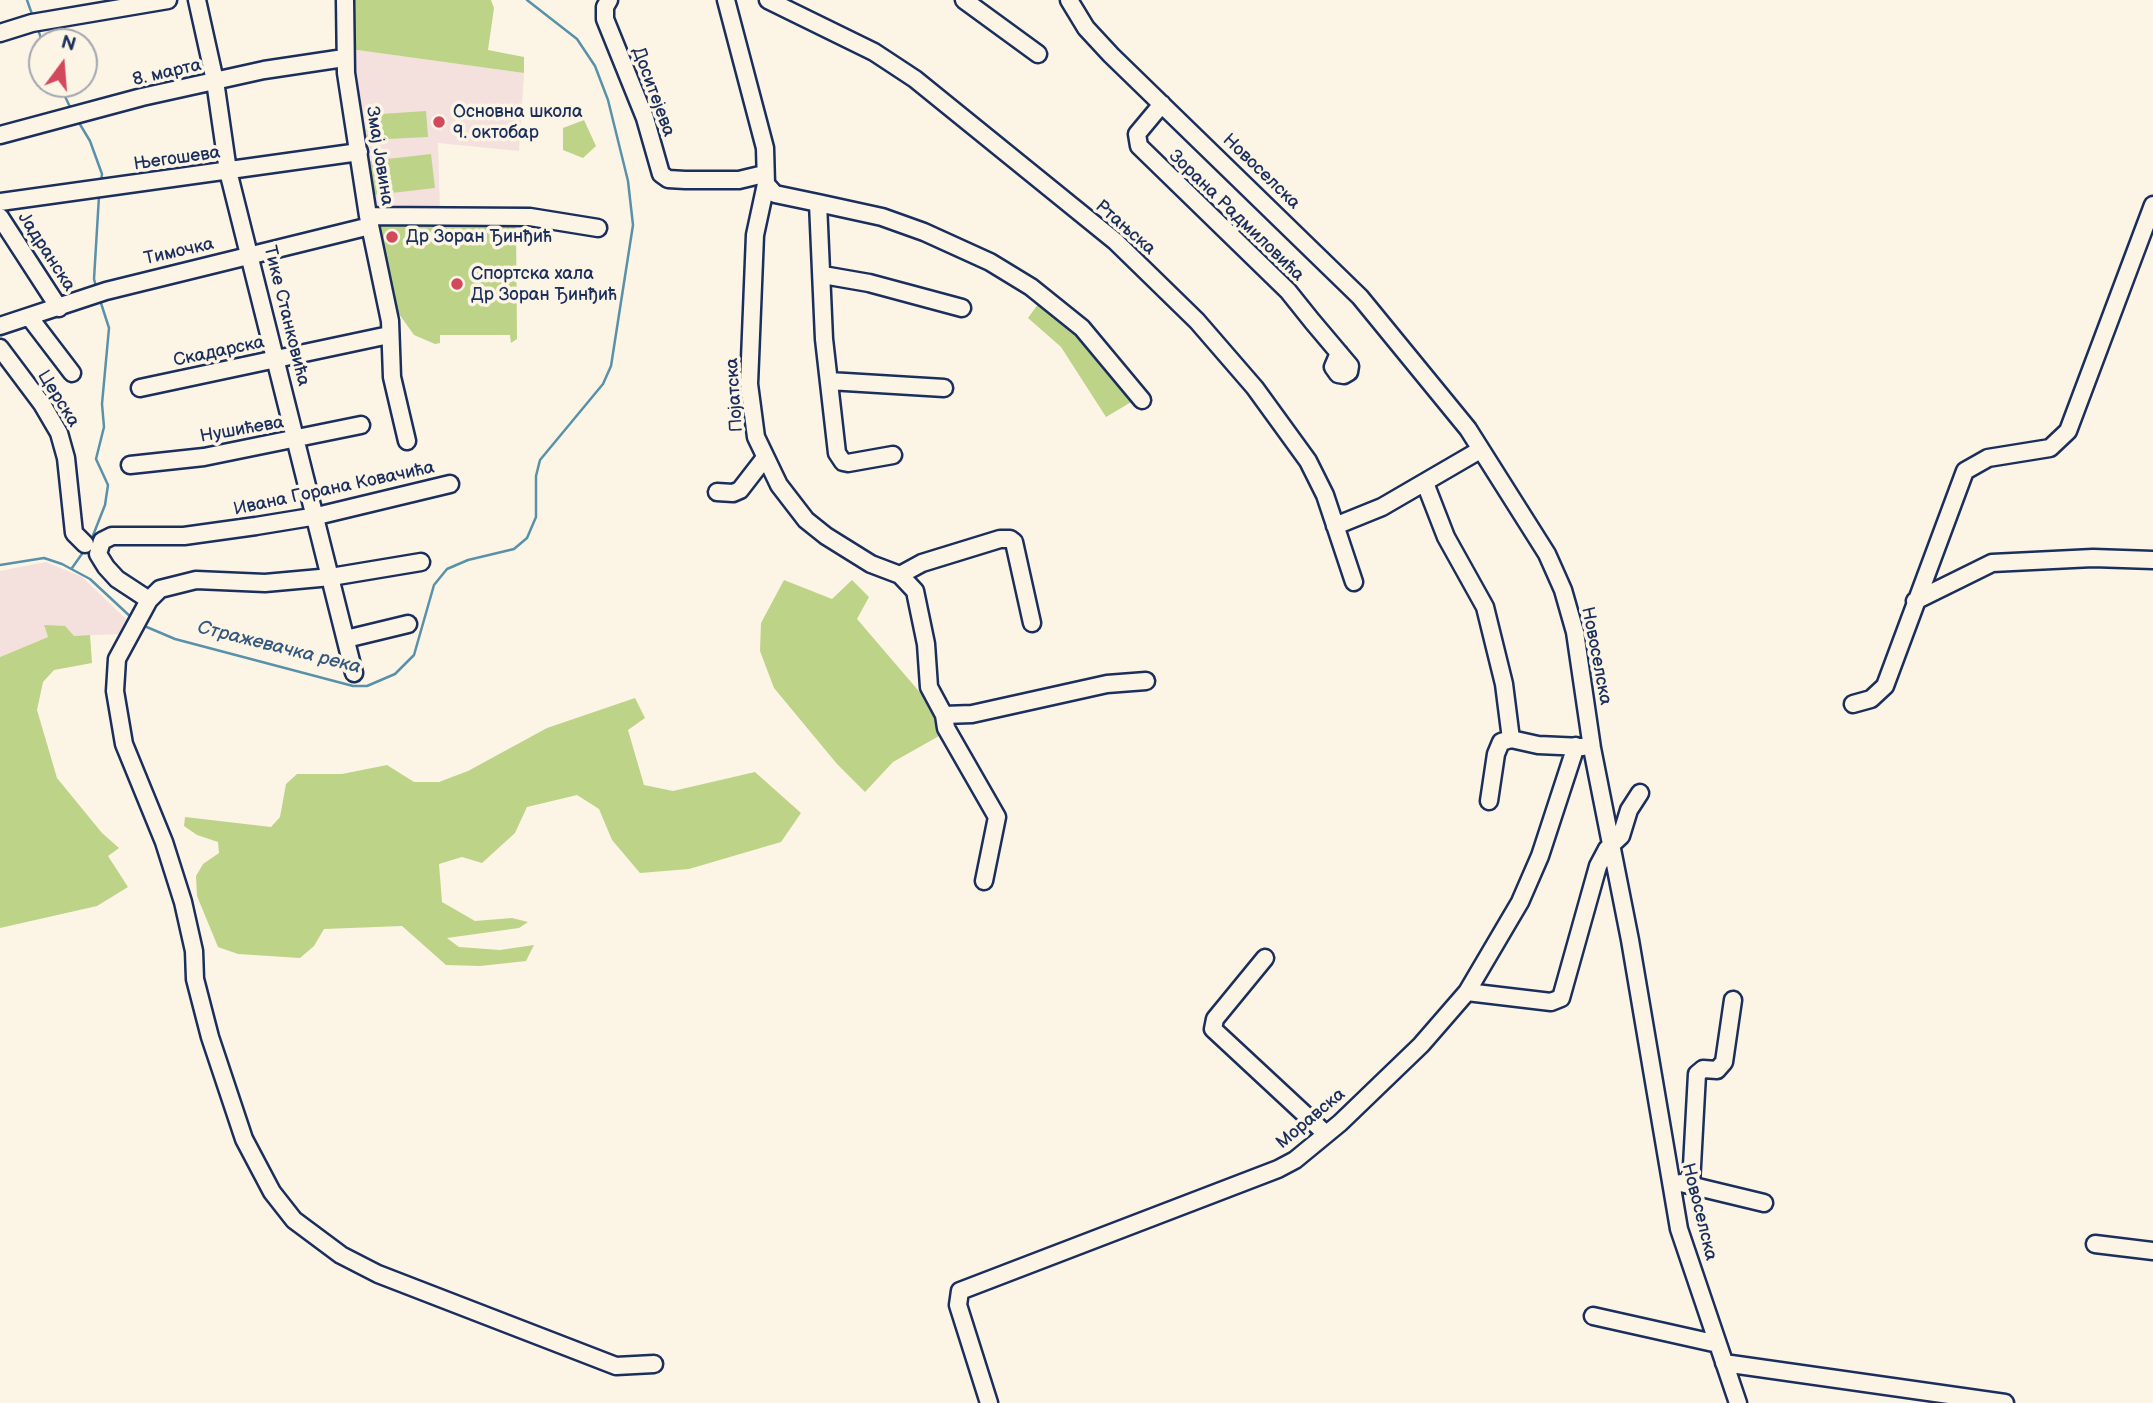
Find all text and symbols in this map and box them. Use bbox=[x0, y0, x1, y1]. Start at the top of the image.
north arrow bbox=[28, 28, 98, 98]
text: N bbox=[58, 31, 78, 57]
street label: Доситејева bbox=[627, 44, 679, 140]
street label: 8. марта bbox=[131, 55, 203, 91]
place label: Основна школа 9. октобар bbox=[453, 101, 583, 144]
street label: Змај Јовина bbox=[360, 105, 398, 207]
marker: Основна школа 9. октобар bbox=[431, 114, 447, 130]
street label: Новоселска bbox=[1218, 130, 1304, 214]
street label: Његошева bbox=[132, 142, 222, 176]
street label: Зорана Радмиловића bbox=[1164, 146, 1308, 286]
street label: Ртањска bbox=[1090, 196, 1160, 260]
street label: Јадранска bbox=[12, 208, 80, 296]
place label: Др Зоран Ђинђић bbox=[406, 226, 552, 248]
marker: Др Зоран Ђинђић bbox=[384, 229, 400, 245]
street label: Тимочка bbox=[142, 233, 216, 271]
street label: Тике Станковића bbox=[258, 244, 314, 388]
place label: Спортска хала Др Зоран Ђинђић bbox=[471, 263, 617, 306]
marker: Спортска хала Др Зоран Ђинђић bbox=[449, 276, 465, 292]
street label: Скадарска bbox=[171, 332, 267, 372]
street label: Појатска bbox=[722, 357, 748, 433]
street label: Церска bbox=[32, 367, 84, 431]
street label: Нушићева bbox=[198, 412, 286, 448]
street label: Ивана Горана Ковачића bbox=[232, 457, 436, 521]
street label: Новоселска bbox=[1576, 605, 1616, 707]
water label: Стражевачка река bbox=[195, 617, 363, 679]
street label: Моравска bbox=[1272, 1084, 1350, 1154]
street label: Новоселска bbox=[1676, 1161, 1722, 1263]

